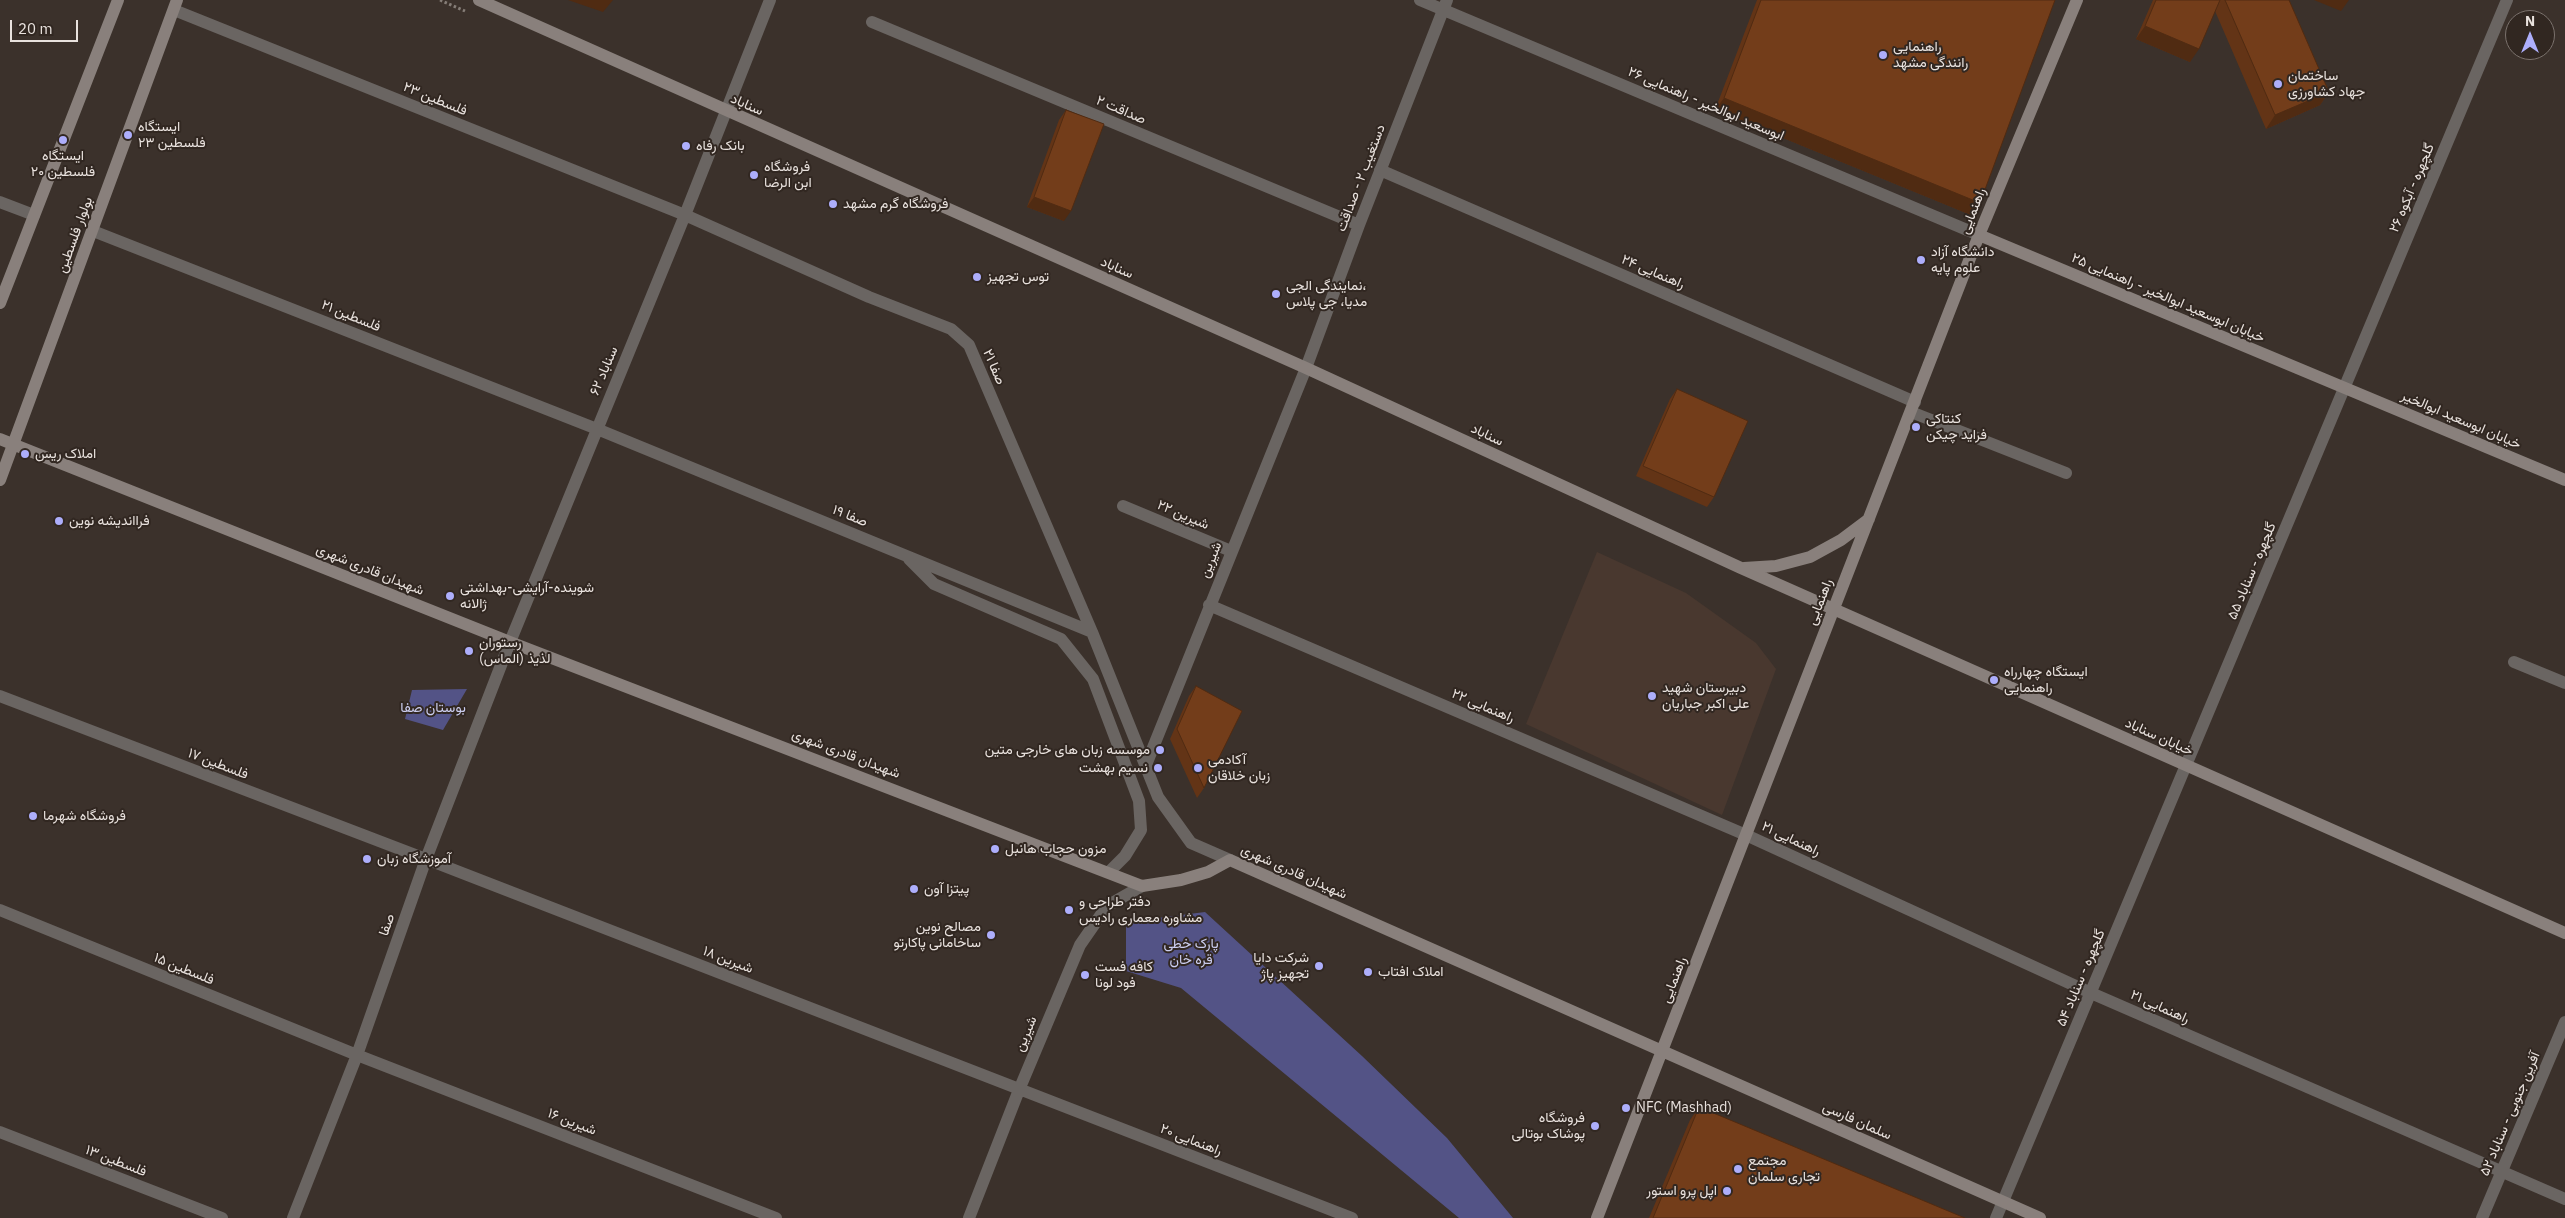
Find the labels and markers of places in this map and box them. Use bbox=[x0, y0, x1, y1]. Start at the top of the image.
place label: راهنمایی رانندگی مشهد bbox=[1893, 39, 1968, 72]
marker: راهنمایی رانندگی مشهد bbox=[1877, 49, 1889, 61]
place label: ساختمان جهاد کشاورزی bbox=[2288, 68, 2365, 100]
marker: ساختمان جهاد کشاورزی bbox=[2272, 78, 2284, 90]
place label: ایستگاه فلسطین ۲۳ bbox=[138, 119, 206, 152]
marker: ایستگاه فلسطین ۲۳ bbox=[122, 129, 134, 141]
marker: ایستگاه فلسطین ٢۰ bbox=[57, 134, 69, 146]
place label: بانک رفاه bbox=[696, 138, 745, 154]
marker: بانک رفاه bbox=[680, 140, 692, 152]
place label: ایستگاه فلسطین ٢۰ bbox=[31, 148, 95, 180]
place label: فروشگاه ابن الرضا bbox=[764, 159, 812, 192]
marker: فروشگاه ابن الرضا bbox=[748, 169, 760, 181]
place label: فروشگاه گرم مشهد bbox=[843, 196, 948, 212]
marker: فروشگاه گرم مشهد bbox=[827, 198, 839, 210]
place label: دانشگاه آزاد علوم پایه bbox=[1931, 244, 1994, 276]
marker: دانشگاه آزاد علوم پایه bbox=[1915, 254, 1927, 266]
place label: توس تجهیز bbox=[987, 269, 1049, 285]
marker: توس تجهیز bbox=[971, 271, 983, 283]
place label: نمایندگی الجی، مدیا، جی پلاس bbox=[1286, 278, 1367, 310]
marker: نمایندگی الجی، مدیا، جی پلاس bbox=[1270, 288, 1282, 300]
place label: کنتاکی فراید چیکن bbox=[1926, 411, 1987, 444]
marker: کنتاکی فراید چیکن bbox=[1910, 421, 1922, 433]
place label: املاک ریس bbox=[35, 446, 96, 462]
marker: املاک ریس bbox=[19, 448, 31, 460]
place label: فرااندیشه نوین bbox=[69, 513, 150, 529]
marker: فرااندیشه نوین bbox=[53, 515, 65, 527]
place label: شوینده-آرایشی-بهداشتی ژالانه bbox=[460, 580, 594, 612]
marker: شوینده-آرایشی-بهداشتی ژالانه bbox=[444, 590, 456, 602]
place label: رستوران لذیذ (الماس) bbox=[479, 635, 550, 668]
marker: رستوران لذیذ (الماس) bbox=[463, 645, 475, 657]
place label: ایستگاه چهارراه راهنمایی bbox=[2004, 664, 2088, 696]
marker: ایستگاه چهارراه راهنمایی bbox=[1988, 674, 2000, 686]
place label: دبیرستان شهید علی اکبر جباریان bbox=[1662, 680, 1749, 712]
marker: دبیرستان شهید علی اکبر جباریان bbox=[1646, 690, 1658, 702]
place label: موسسه زبان های خارجی متین bbox=[985, 742, 1150, 758]
marker: موسسه زبان های خارجی متین bbox=[1154, 744, 1166, 756]
place label: آکادمی زبان خلاقان bbox=[1208, 752, 1270, 784]
place label: نسیم بهشت bbox=[1079, 760, 1148, 776]
marker: نسیم بهشت bbox=[1152, 762, 1164, 774]
marker: آکادمی زبان خلاقان bbox=[1192, 762, 1204, 774]
place label: فروشگاه شهرما bbox=[43, 808, 126, 824]
marker: فروشگاه شهرما bbox=[27, 810, 39, 822]
place label: مزون حجاب هانبل bbox=[1005, 841, 1106, 857]
marker: مزون حجاب هانبل bbox=[989, 843, 1001, 855]
place label: آموزشگاه زبان bbox=[377, 851, 451, 867]
marker: آموزشگاه زبان bbox=[361, 853, 373, 865]
place label: پیتزا آون bbox=[924, 881, 969, 897]
marker: پیتزا آون bbox=[908, 883, 920, 895]
place label: دفتر طراحی و مشاوره معماری رادیس bbox=[1079, 894, 1202, 926]
marker: دفتر طراحی و مشاوره معماری رادیس bbox=[1063, 904, 1075, 916]
place label: مصالح نوین ساخامانی پاکارتو bbox=[893, 919, 981, 952]
marker: مصالح نوین ساخامانی پاکارتو bbox=[985, 929, 997, 941]
place label: شرکت دایا تجهیز پاژ bbox=[1253, 950, 1309, 982]
place label: کافه فست فود لونا bbox=[1095, 959, 1153, 992]
marker: شرکت دایا تجهیز پاژ bbox=[1313, 960, 1325, 972]
place label: املاک افتاب bbox=[1378, 964, 1444, 980]
marker: املاک افتاب bbox=[1362, 966, 1374, 978]
marker: کافه فست فود لونا bbox=[1079, 969, 1091, 981]
place label: NFC (Mashhad) bbox=[1636, 1100, 1732, 1116]
marker: NFC (Mashhad) bbox=[1620, 1102, 1632, 1114]
place label: فروشگاه پوشاک بوتالی bbox=[1512, 1110, 1585, 1142]
marker: فروشگاه پوشاک بوتالی bbox=[1589, 1120, 1601, 1132]
place label: مجتمع تجاری سلمان bbox=[1748, 1153, 1820, 1186]
marker: مجتمع تجاری سلمان bbox=[1732, 1163, 1744, 1175]
place label: اپل پرو استور bbox=[1646, 1183, 1717, 1199]
marker: اپل پرو استور bbox=[1721, 1185, 1733, 1197]

